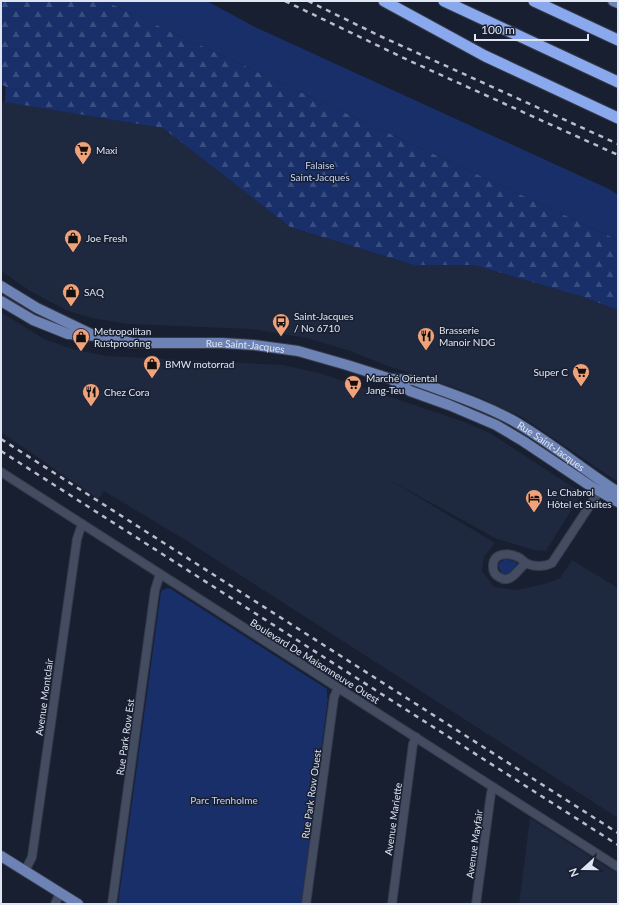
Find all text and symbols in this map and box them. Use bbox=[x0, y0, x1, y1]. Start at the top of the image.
scale bar bbox=[475, 16, 588, 42]
text: 100 m bbox=[481, 22, 515, 37]
supermarket icon: Maxi bbox=[73, 140, 93, 165]
place label: Maxi bbox=[96, 144, 118, 156]
park label: Falaise Saint-Jacques bbox=[290, 159, 350, 183]
shop icon: Joe Fresh bbox=[63, 228, 83, 253]
place label: Joe Fresh bbox=[86, 232, 127, 244]
shop icon: SAQ bbox=[61, 282, 81, 307]
place label: SAQ bbox=[84, 286, 104, 298]
place label: Saint-Jacques / No 6710 bbox=[294, 310, 353, 334]
bus stop icon: Saint-Jacques / No 6710 bbox=[271, 312, 291, 337]
place label: Brasserie Manoir NDG bbox=[439, 324, 495, 348]
place label: Metropolitan Rustproofing bbox=[94, 325, 151, 349]
restaurant icon: Brasserie Manoir NDG bbox=[416, 326, 436, 351]
shop icon: Metropolitan Rustproofing bbox=[71, 327, 91, 352]
street label: Rue Saint-Jacques bbox=[206, 337, 285, 355]
shop icon: BMW motorrad bbox=[142, 354, 162, 379]
place label: BMW motorrad bbox=[165, 358, 234, 370]
supermarket icon: Super C bbox=[571, 362, 591, 387]
place label: Super C bbox=[534, 366, 568, 378]
place label: Marché Oriental Jang-Teu bbox=[366, 372, 437, 396]
supermarket icon: Marché Oriental Jang-Teu bbox=[343, 374, 363, 399]
restaurant icon: Chez Cora bbox=[81, 382, 101, 407]
place label: Chez Cora bbox=[104, 386, 149, 398]
street label: Rue Saint-Jacques bbox=[515, 419, 587, 473]
place label: Le Chabrol Hôtel et Suites bbox=[547, 486, 612, 510]
hotel icon: Le Chabrol Hôtel et Suites bbox=[524, 488, 544, 513]
street label: Boulevard De Maisonneuve Ouest bbox=[248, 616, 382, 706]
street label: Avenue Montclair bbox=[33, 657, 55, 736]
street label: Rue Park Row Est bbox=[114, 698, 136, 776]
street label: Rue Park Row Ouest bbox=[299, 748, 323, 839]
street label: Avenue Mariette bbox=[382, 782, 404, 856]
park label: Parc Trenholme bbox=[190, 794, 258, 806]
street label: Avenue Mayfair bbox=[463, 809, 485, 879]
north arrow bbox=[563, 849, 603, 889]
text: N bbox=[566, 866, 581, 879]

